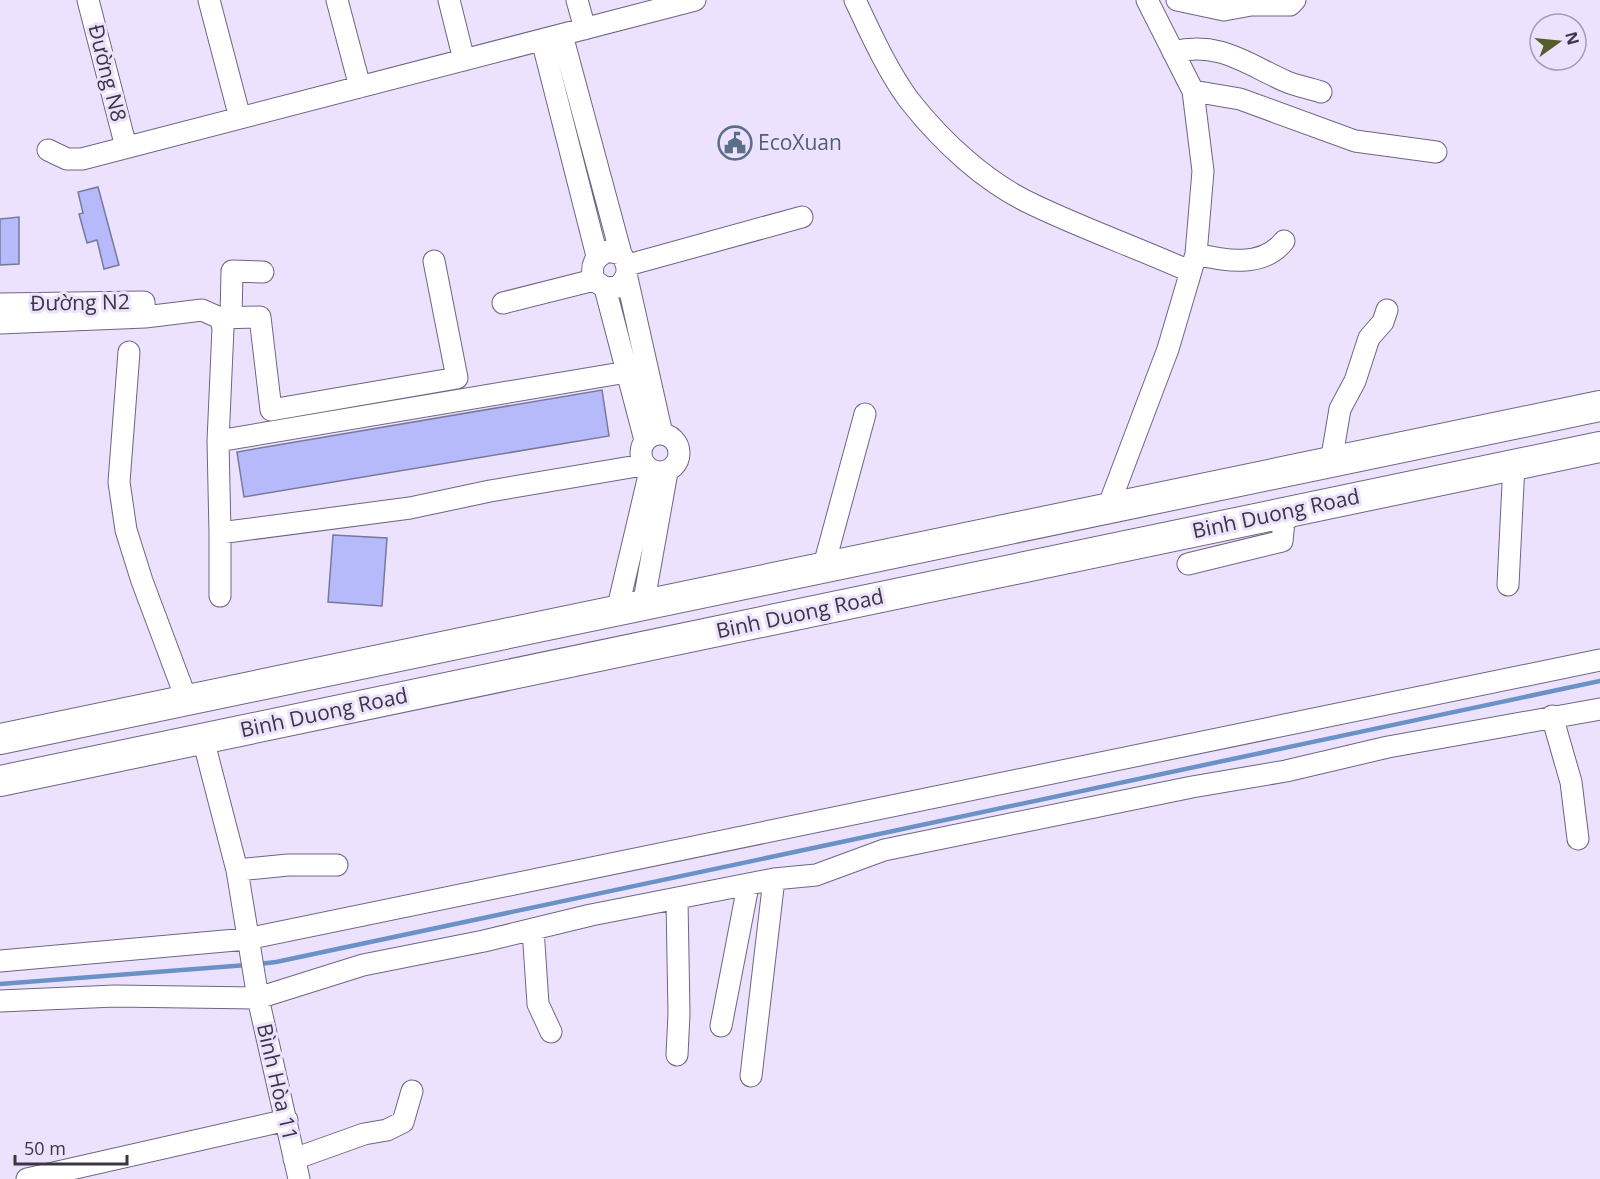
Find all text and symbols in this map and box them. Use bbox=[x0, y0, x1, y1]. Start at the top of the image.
north arrow bbox=[1528, 12, 1588, 72]
street label: Đường N8 bbox=[82, 21, 134, 124]
text: N bbox=[1560, 29, 1585, 47]
public building icon: EcoXuan bbox=[717, 125, 753, 161]
place label: EcoXuan bbox=[758, 128, 842, 156]
street label: Đường N2 bbox=[30, 287, 130, 317]
street label: Binh Duong Road bbox=[1189, 482, 1362, 544]
street label: Binh Duong Road bbox=[713, 582, 886, 644]
street label: Binh Duong Road bbox=[237, 681, 410, 743]
street label: Bình Hòa 11 bbox=[251, 1020, 305, 1143]
scale bar bbox=[15, 1128, 128, 1166]
text: 50 m bbox=[24, 1136, 66, 1160]

